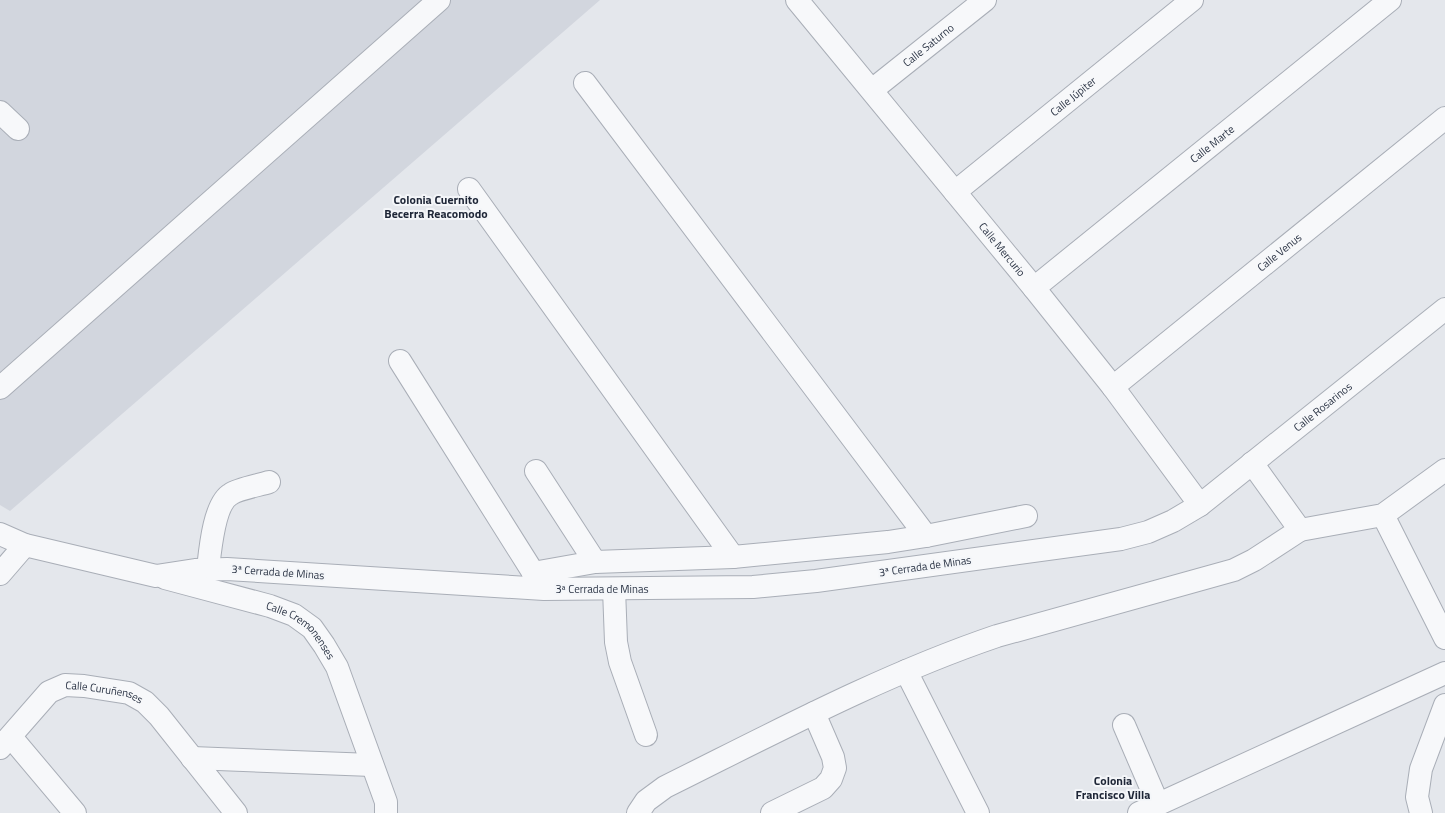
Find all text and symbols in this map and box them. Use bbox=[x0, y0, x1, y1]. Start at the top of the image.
street label: Calle Saturno bbox=[899, 20, 957, 71]
street label: Calle Júpiter bbox=[1047, 73, 1100, 120]
street label: Calle Marte bbox=[1187, 121, 1238, 167]
district label: Colonia Cuernito Becerra Reacomodo bbox=[384, 190, 488, 223]
street label: Calle Mercurio bbox=[975, 219, 1029, 280]
street label: Calle Venus bbox=[1254, 229, 1305, 275]
street label: Calle Rosarinos bbox=[1290, 378, 1355, 435]
street label: 3ª Cerrada de Minas bbox=[878, 552, 972, 580]
street label: 3ª Cerrada de Minas bbox=[231, 561, 325, 583]
street label: 3ª Cerrada de Minas bbox=[555, 581, 649, 597]
street label: Calle Cremonenses bbox=[264, 597, 339, 663]
street label: Calle Curuñenses bbox=[65, 677, 146, 707]
district label: Colonia Francisco Villa bbox=[1076, 771, 1150, 804]

